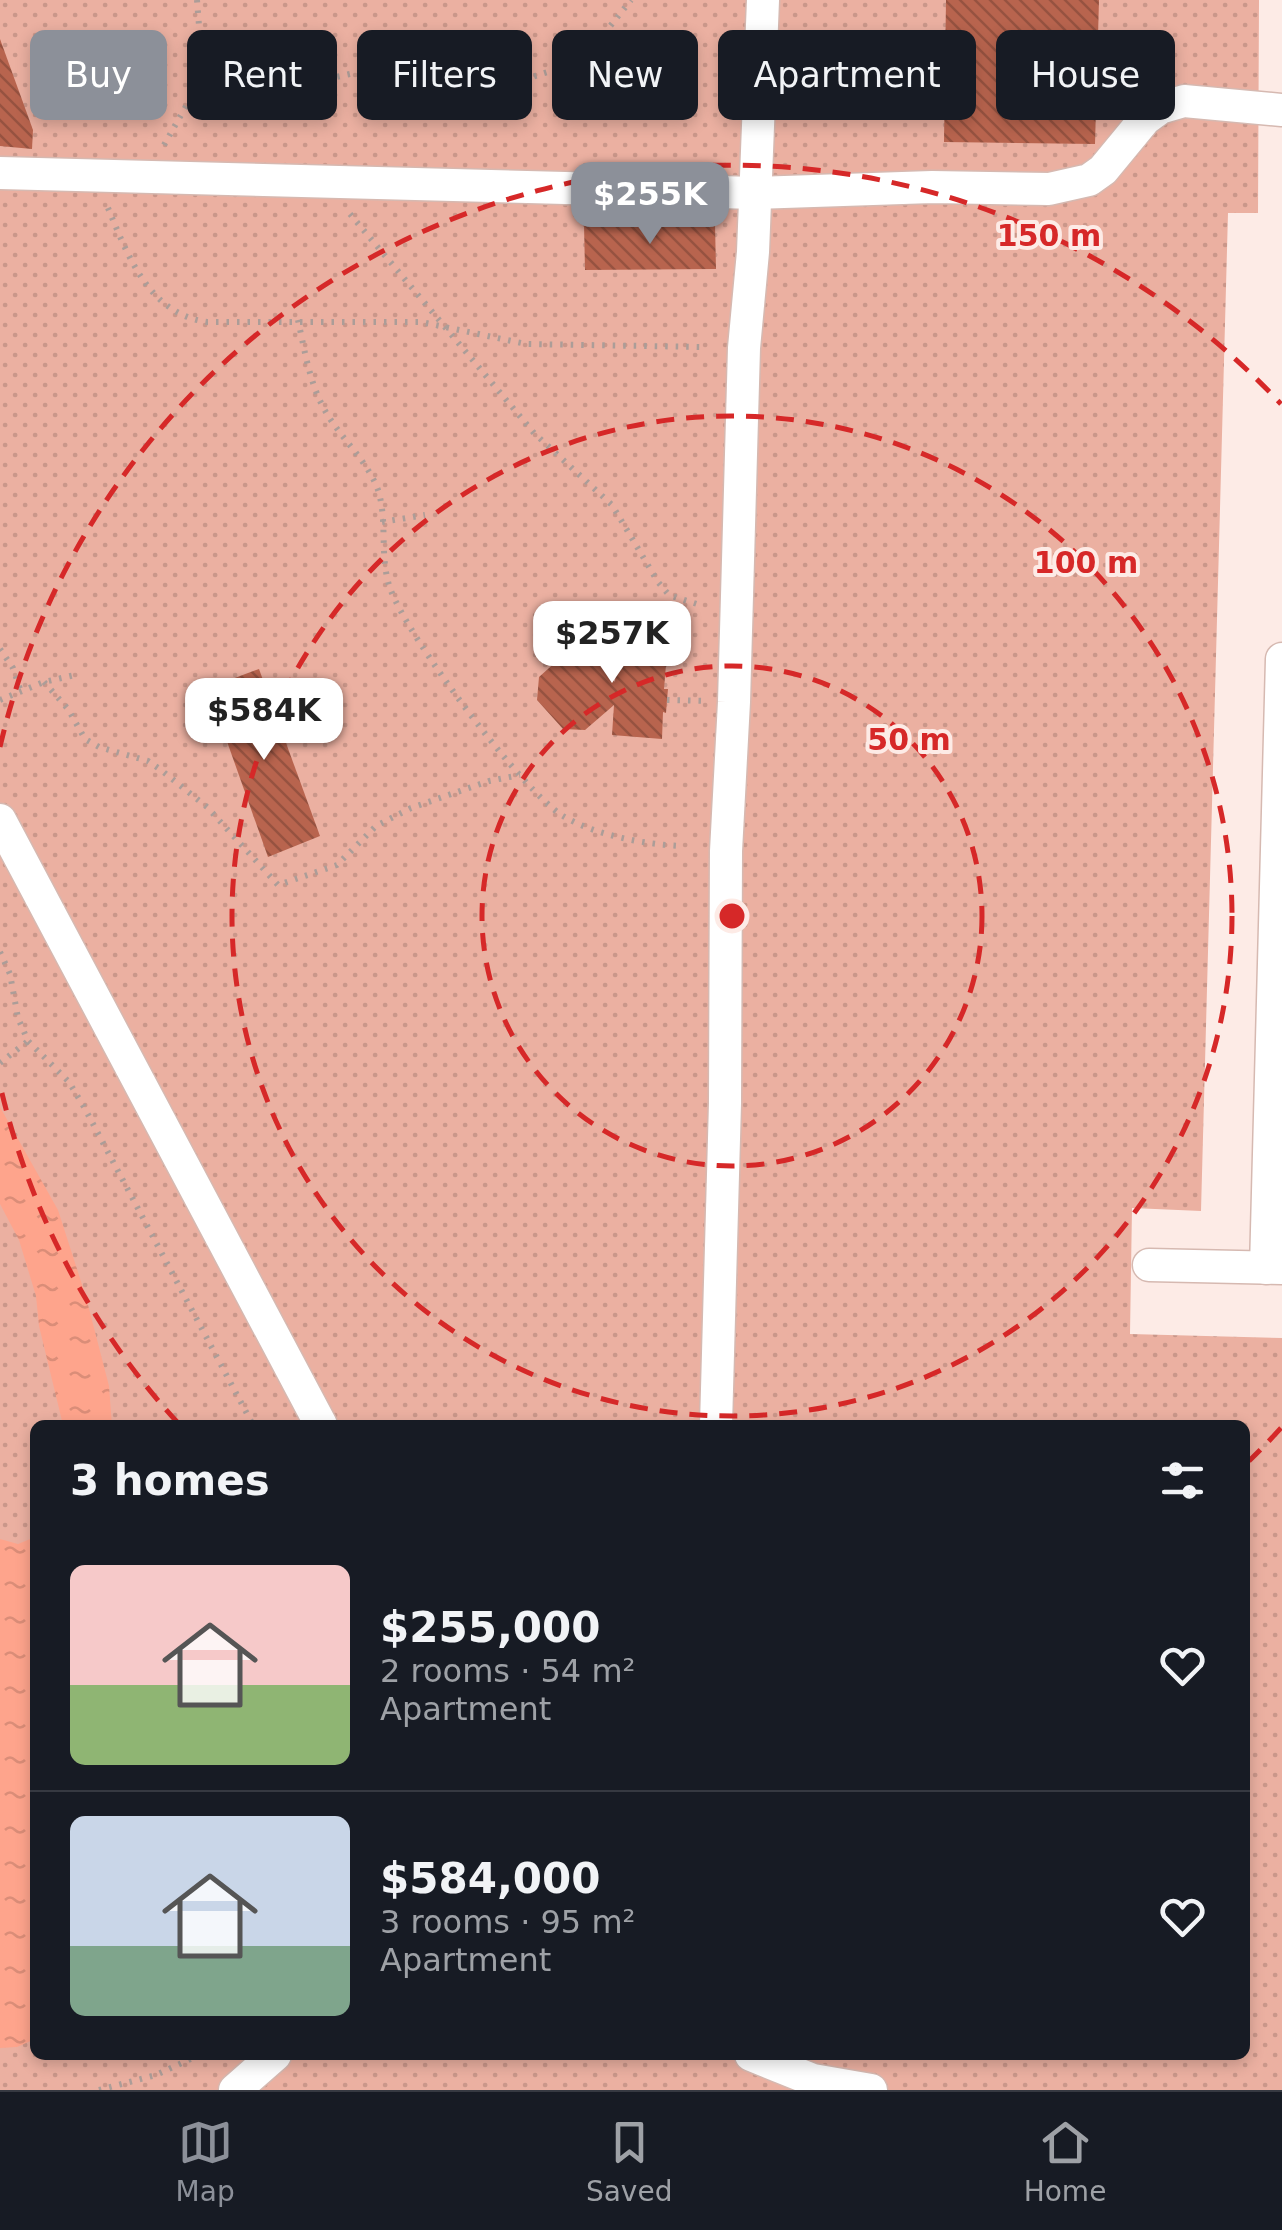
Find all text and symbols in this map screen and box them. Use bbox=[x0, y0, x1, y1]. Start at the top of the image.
chip: Buy bbox=[30, 30, 167, 120]
chip: Rent bbox=[187, 30, 337, 120]
chip: Filters bbox=[357, 30, 532, 120]
chip: New bbox=[552, 30, 698, 120]
chip: Apartment bbox=[718, 30, 976, 120]
chip: House bbox=[996, 30, 1175, 120]
pin: $255K bbox=[580, 162, 720, 247]
text: $255K bbox=[593, 175, 707, 213]
text: 150 m bbox=[997, 218, 1101, 253]
text: 100 m bbox=[1034, 545, 1138, 580]
pin: $257K bbox=[542, 601, 682, 686]
text: $257K bbox=[555, 614, 669, 652]
pin: $584K bbox=[194, 678, 334, 763]
text: $584K bbox=[207, 691, 321, 729]
text: 50 m bbox=[867, 722, 951, 757]
centre of rings bbox=[714, 898, 750, 934]
icon: filters bbox=[1155, 1453, 1210, 1508]
text: 3 homes bbox=[70, 1456, 270, 1505]
text: $255,000 bbox=[380, 1603, 601, 1652]
icon: home bbox=[150, 1605, 270, 1725]
icon: heart bbox=[1155, 1638, 1210, 1693]
text: 2 rooms · 54 m² bbox=[380, 1652, 635, 1690]
text: Apartment bbox=[380, 1690, 551, 1728]
text: $584,000 bbox=[380, 1854, 601, 1903]
icon: home bbox=[150, 1856, 270, 1976]
icon: heart bbox=[1155, 1889, 1210, 1944]
text: 3 rooms · 95 m² bbox=[380, 1903, 635, 1941]
text: Apartment bbox=[380, 1941, 551, 1979]
tab: Map bbox=[176, 2115, 235, 2208]
tab: Saved bbox=[586, 2115, 672, 2208]
tab: Home bbox=[1024, 2115, 1106, 2208]

